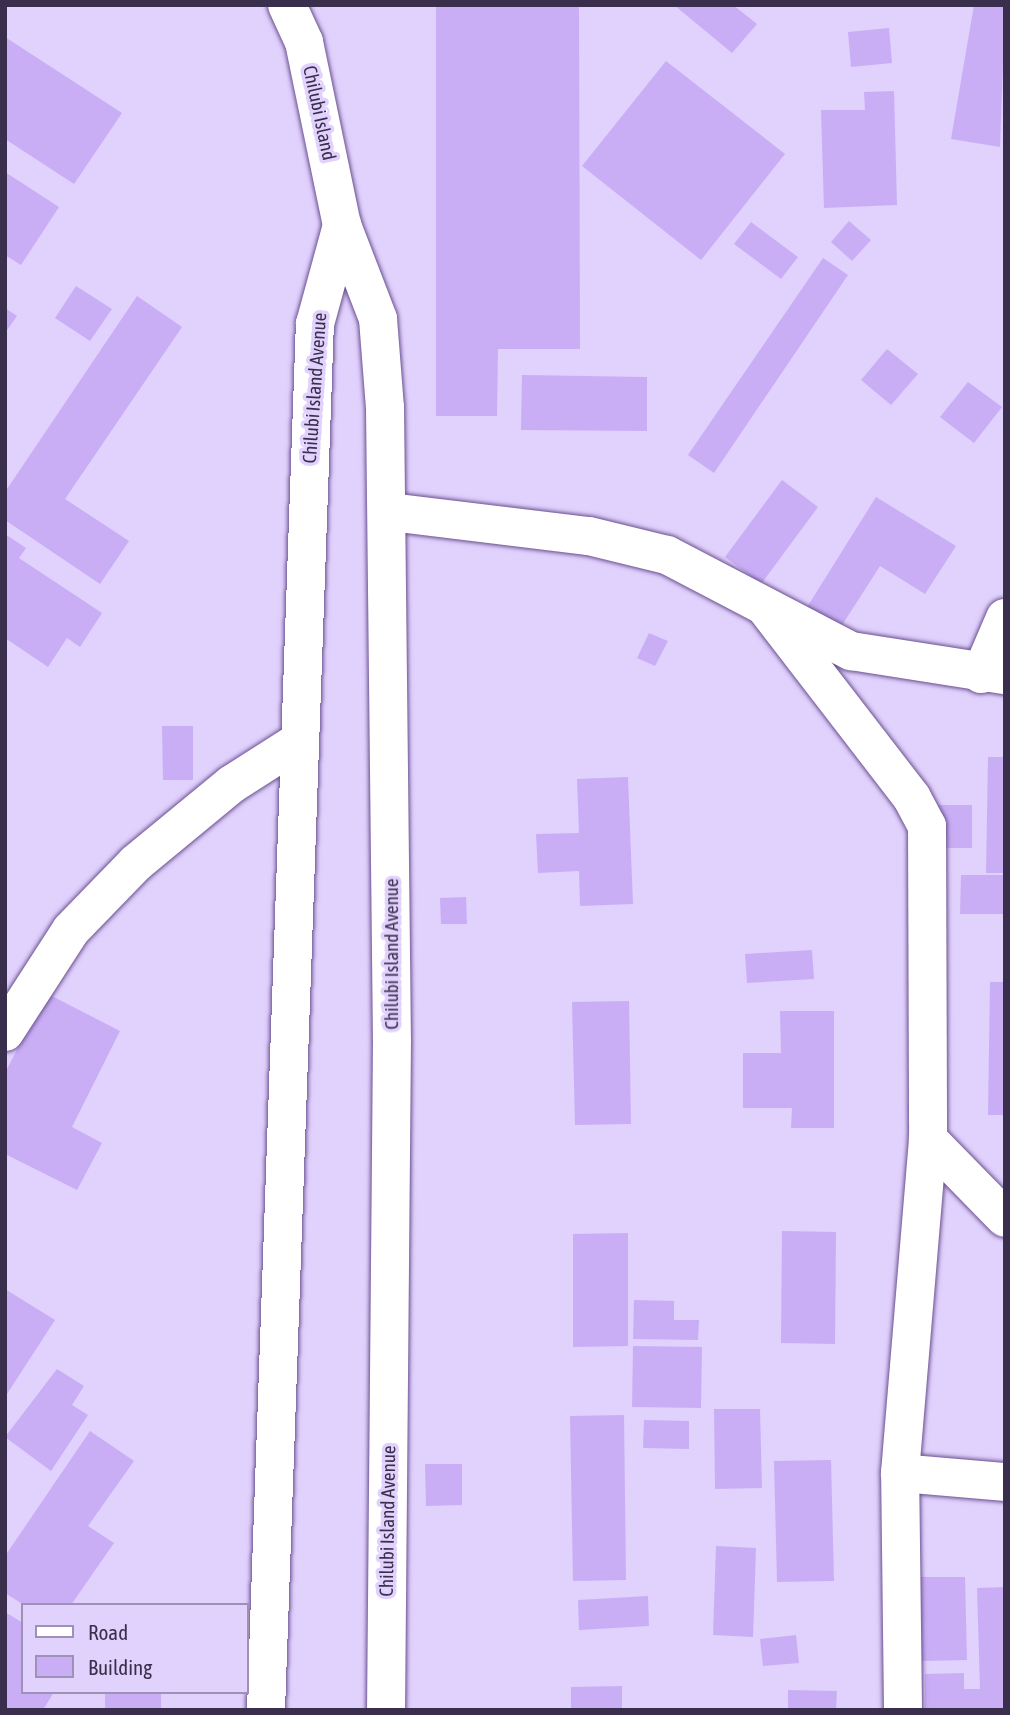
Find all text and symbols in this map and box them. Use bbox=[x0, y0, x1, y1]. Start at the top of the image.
street label: Chilubi Island bbox=[298, 64, 340, 162]
street label: Chilubi Island Avenue bbox=[298, 312, 332, 464]
street label: Chilubi Island Avenue bbox=[381, 878, 403, 1030]
street label: Chilubi Island Avenue bbox=[375, 1445, 401, 1597]
legend bbox=[21, 1603, 248, 1694]
text: Road bbox=[88, 1620, 128, 1644]
text: Building bbox=[88, 1655, 152, 1679]

